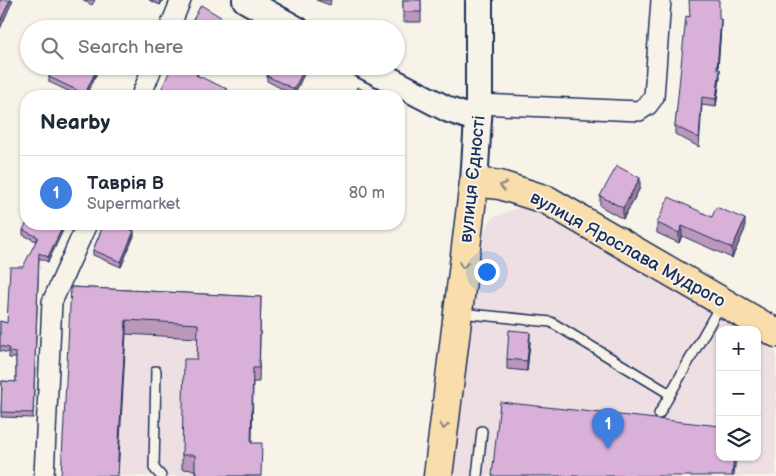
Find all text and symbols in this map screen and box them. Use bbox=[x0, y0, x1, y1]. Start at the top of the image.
search box bbox=[20, 20, 405, 75]
icon: search bbox=[38, 34, 66, 62]
text: Search here bbox=[78, 36, 183, 59]
text: Nearby bbox=[40, 110, 110, 135]
street label: вулиця Єдності bbox=[455, 114, 490, 244]
text: Таврія В bbox=[87, 172, 164, 195]
one-way arrow bbox=[498, 181, 507, 192]
text: 1 bbox=[53, 184, 59, 203]
text: 80 m bbox=[349, 184, 385, 203]
street label: вулиця Ярослава Мудрого bbox=[526, 187, 729, 312]
text: Supermarket bbox=[87, 195, 180, 214]
your location bbox=[474, 259, 500, 285]
one-way arrow bbox=[458, 261, 469, 269]
map controls bbox=[716, 326, 761, 461]
button: + bbox=[716, 326, 761, 371]
button: − bbox=[716, 371, 761, 416]
pin: 1 bbox=[592, 408, 624, 449]
button: layers bbox=[716, 416, 761, 461]
one-way arrow bbox=[439, 422, 450, 430]

